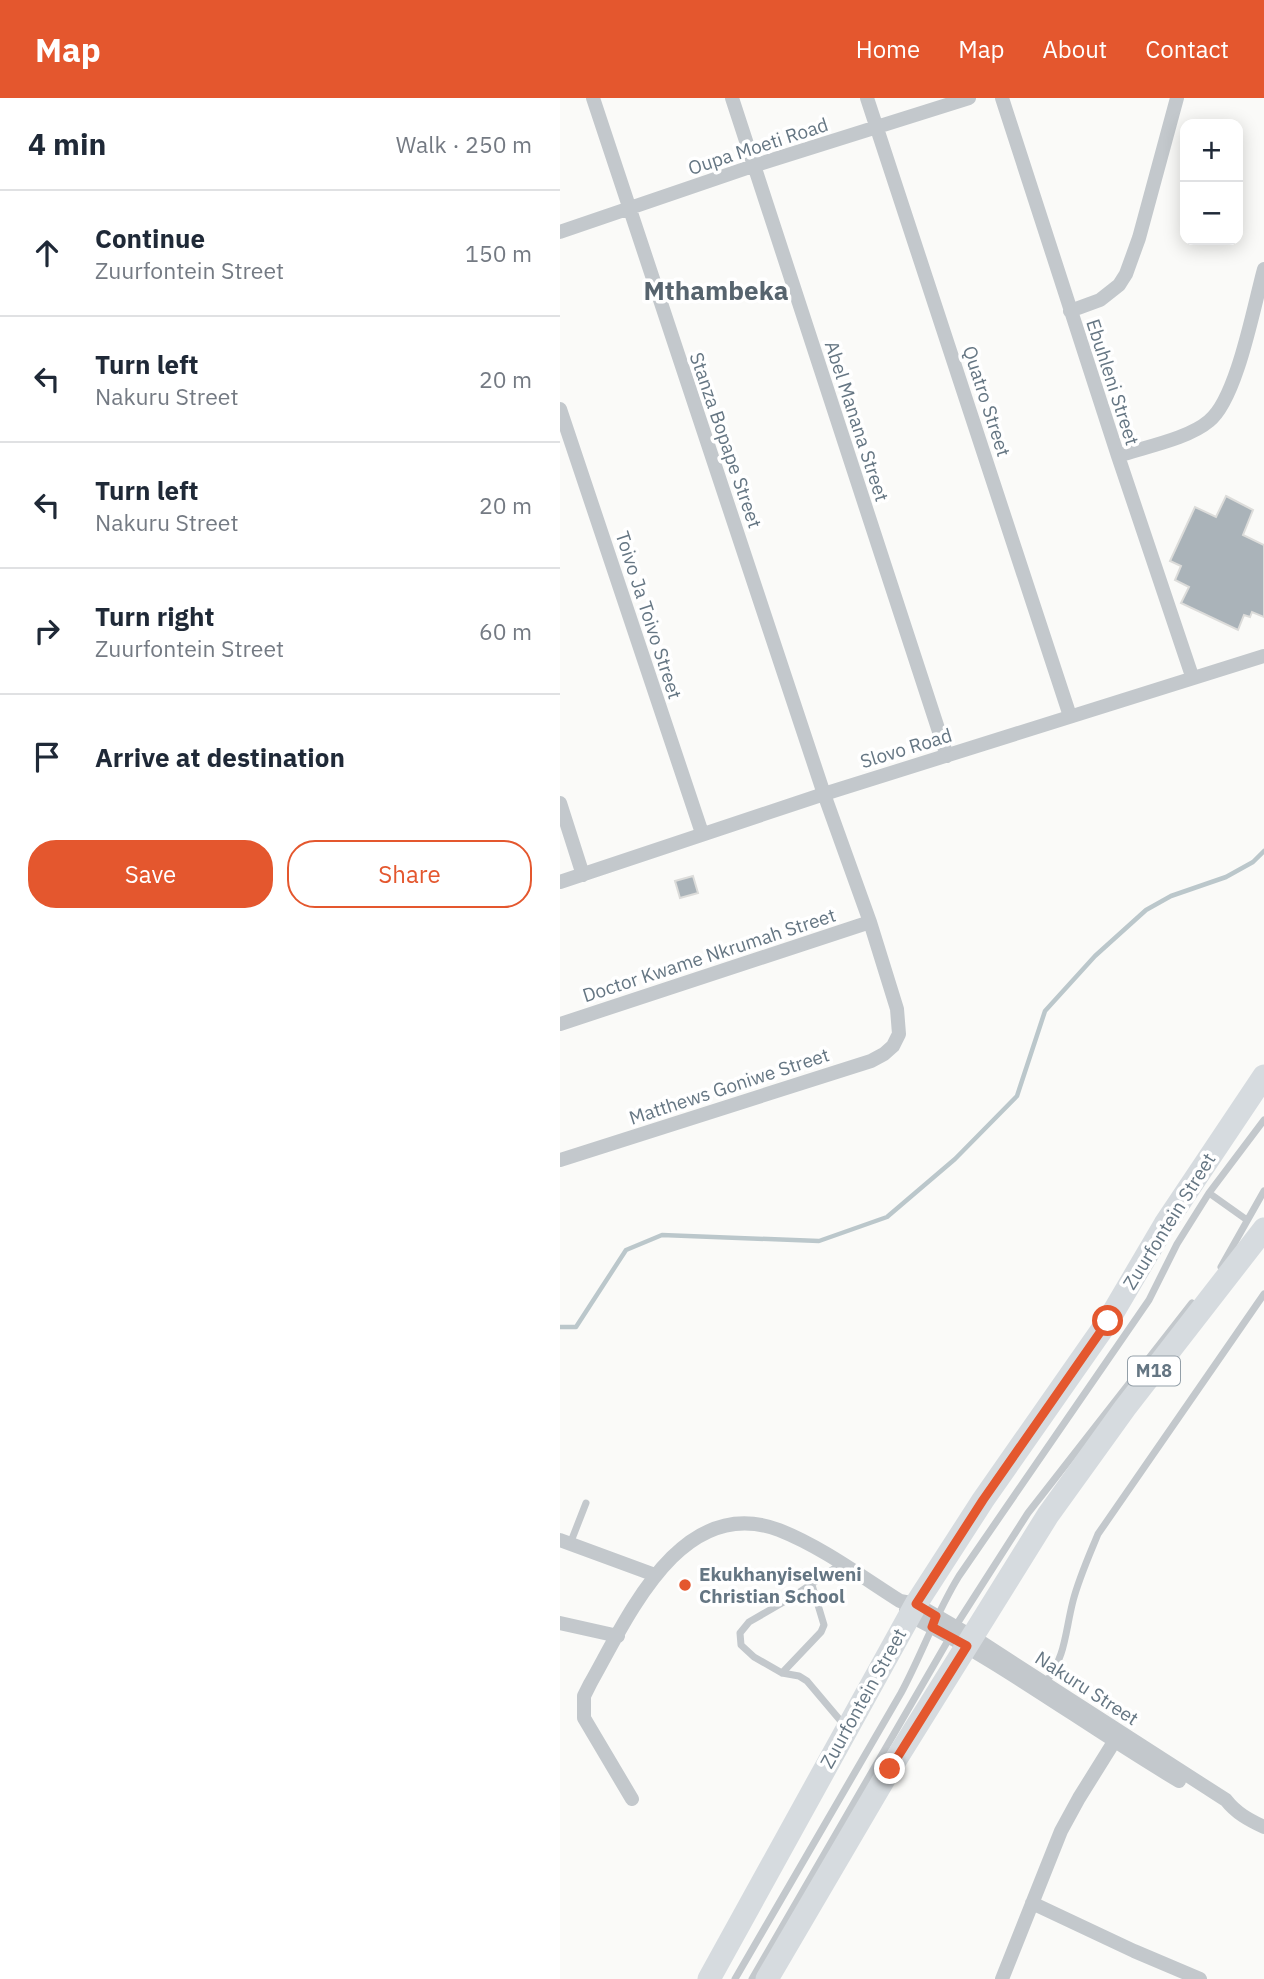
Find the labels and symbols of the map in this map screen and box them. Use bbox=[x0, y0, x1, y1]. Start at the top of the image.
street label: Oupa Moeti Road bbox=[685, 112, 831, 180]
district label: Mthambeka bbox=[643, 273, 789, 307]
street label: Ebuhleni Street bbox=[1081, 316, 1145, 448]
street label: Abel Manana Street bbox=[820, 338, 894, 504]
street label: Quatro Street bbox=[958, 343, 1016, 459]
street label: Stanza Bopape Street bbox=[685, 349, 767, 531]
street label: Toivo Ja Toivo Street bbox=[611, 528, 687, 702]
street label: Slovo Road bbox=[857, 723, 955, 773]
street label: Doctor Kwame Nkrumah Street bbox=[579, 903, 839, 1007]
street label: Matthews Goniwe Street bbox=[626, 1042, 832, 1130]
street label: Zuurfontein Street bbox=[1117, 1148, 1221, 1294]
route start bbox=[1092, 1305, 1123, 1336]
road number: M18 bbox=[1128, 1356, 1180, 1386]
place label: Ekukhanyiselweni Christian School bbox=[699, 1562, 862, 1608]
marker: Ekukhanyiselweni Christian School bbox=[677, 1577, 693, 1593]
street label: Zuurfontein Street bbox=[815, 1624, 911, 1772]
street label: Nakuru Street bbox=[1031, 1646, 1143, 1730]
route end bbox=[874, 1753, 905, 1784]

